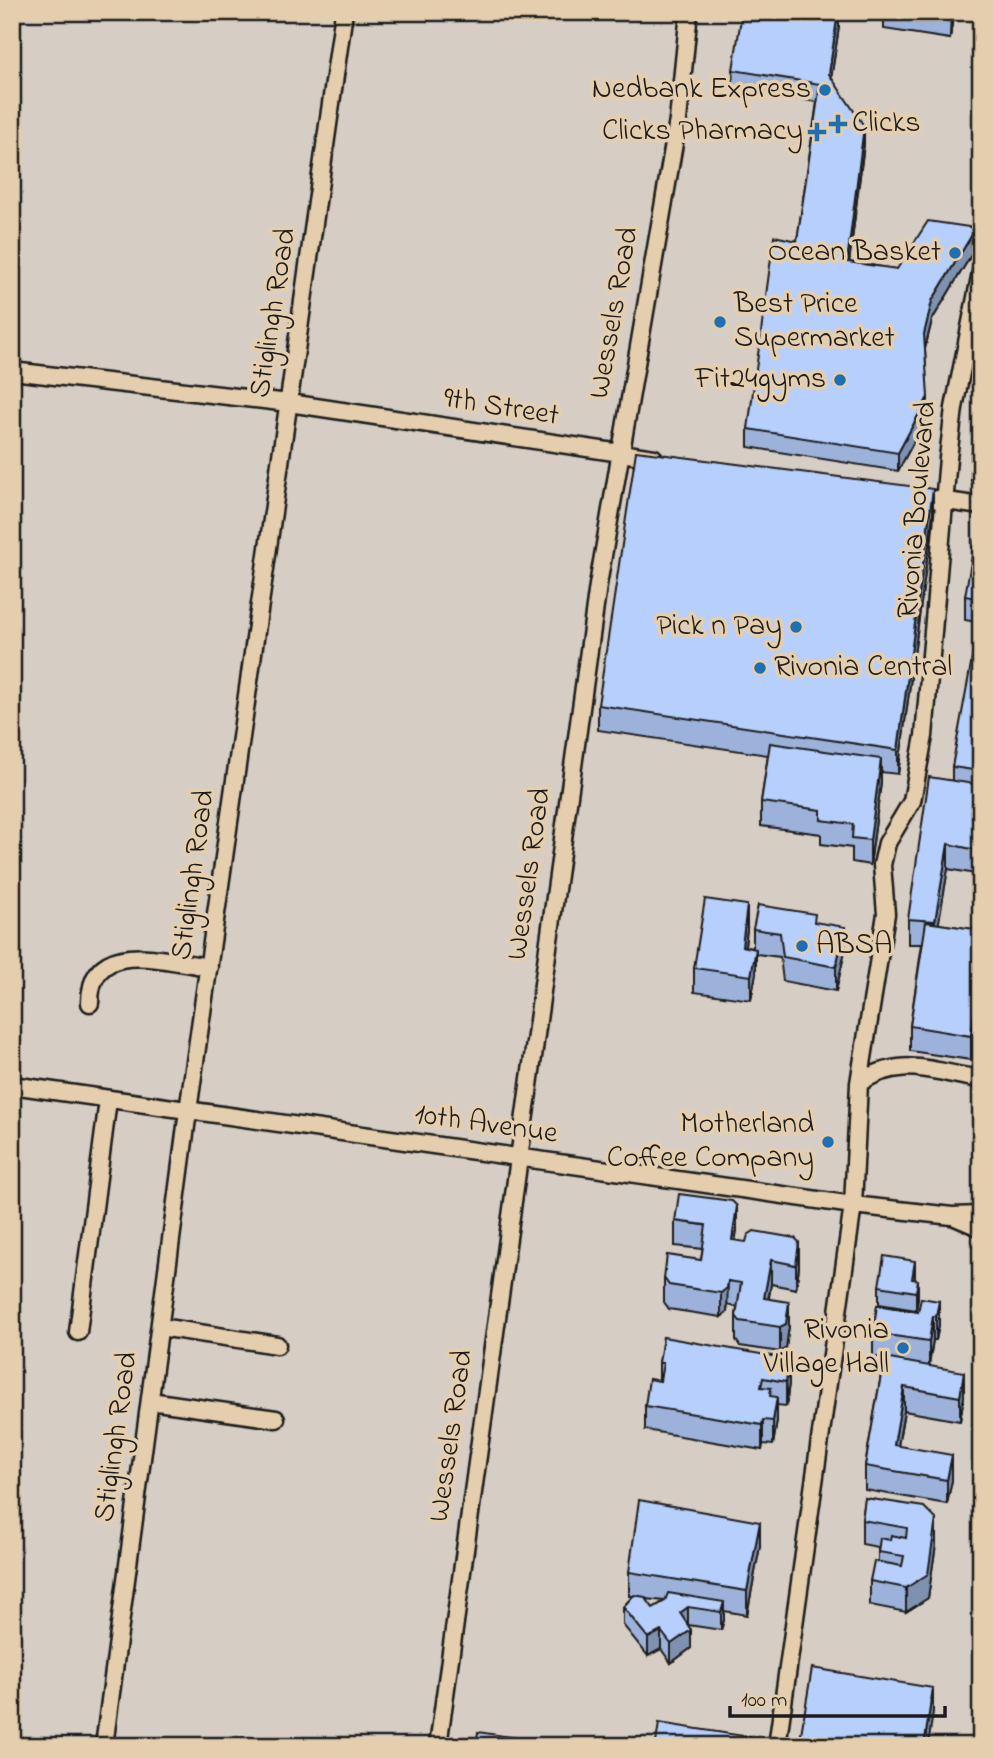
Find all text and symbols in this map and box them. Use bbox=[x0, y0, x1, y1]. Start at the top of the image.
place label: Nedbank Express bbox=[592, 68, 811, 112]
marker: Nedbank Express bbox=[817, 82, 833, 98]
place label: Clicks bbox=[852, 102, 921, 146]
place label: Clicks Pharmacy bbox=[602, 110, 803, 154]
marker: Clicks bbox=[830, 116, 846, 132]
marker: Clicks Pharmacy bbox=[809, 124, 825, 140]
street label: Wessels Road bbox=[578, 223, 652, 402]
street label: Stiglingh Road bbox=[239, 225, 309, 401]
place label: Ocean Basket bbox=[768, 231, 941, 275]
marker: Ocean Basket bbox=[947, 245, 963, 261]
place label: Best Price Supermarket bbox=[733, 283, 895, 361]
marker: Best Price Supermarket bbox=[712, 314, 728, 330]
place label: Fit24gyms bbox=[694, 358, 826, 402]
marker: Fit24gyms bbox=[832, 372, 848, 388]
street label: 9th Street bbox=[440, 377, 562, 439]
street label: Rivonia Boulevard bbox=[887, 399, 949, 621]
place label: Pick n Pay bbox=[656, 605, 782, 649]
marker: Pick n Pay bbox=[788, 619, 804, 635]
place label: Rivonia Central bbox=[774, 646, 952, 690]
marker: Rivonia Central bbox=[752, 660, 768, 676]
street label: Wessels Road bbox=[496, 785, 564, 963]
street label: Stiglingh Road bbox=[160, 787, 228, 963]
place label: ABSA bbox=[816, 924, 892, 968]
marker: ABSA bbox=[794, 938, 810, 954]
street label: 10th Avenue bbox=[412, 1093, 561, 1157]
place label: Motherland Coffee Company bbox=[607, 1103, 814, 1181]
marker: Motherland Coffee Company bbox=[820, 1134, 836, 1150]
place label: Rivonia Village Hall bbox=[763, 1309, 889, 1387]
marker: Rivonia Village Hall bbox=[895, 1340, 911, 1356]
street label: Wessels Road bbox=[418, 1347, 486, 1525]
street label: Stiglingh Road bbox=[83, 1349, 151, 1525]
scale bar bbox=[730, 1674, 946, 1718]
text: 100 m bbox=[741, 1686, 787, 1716]

